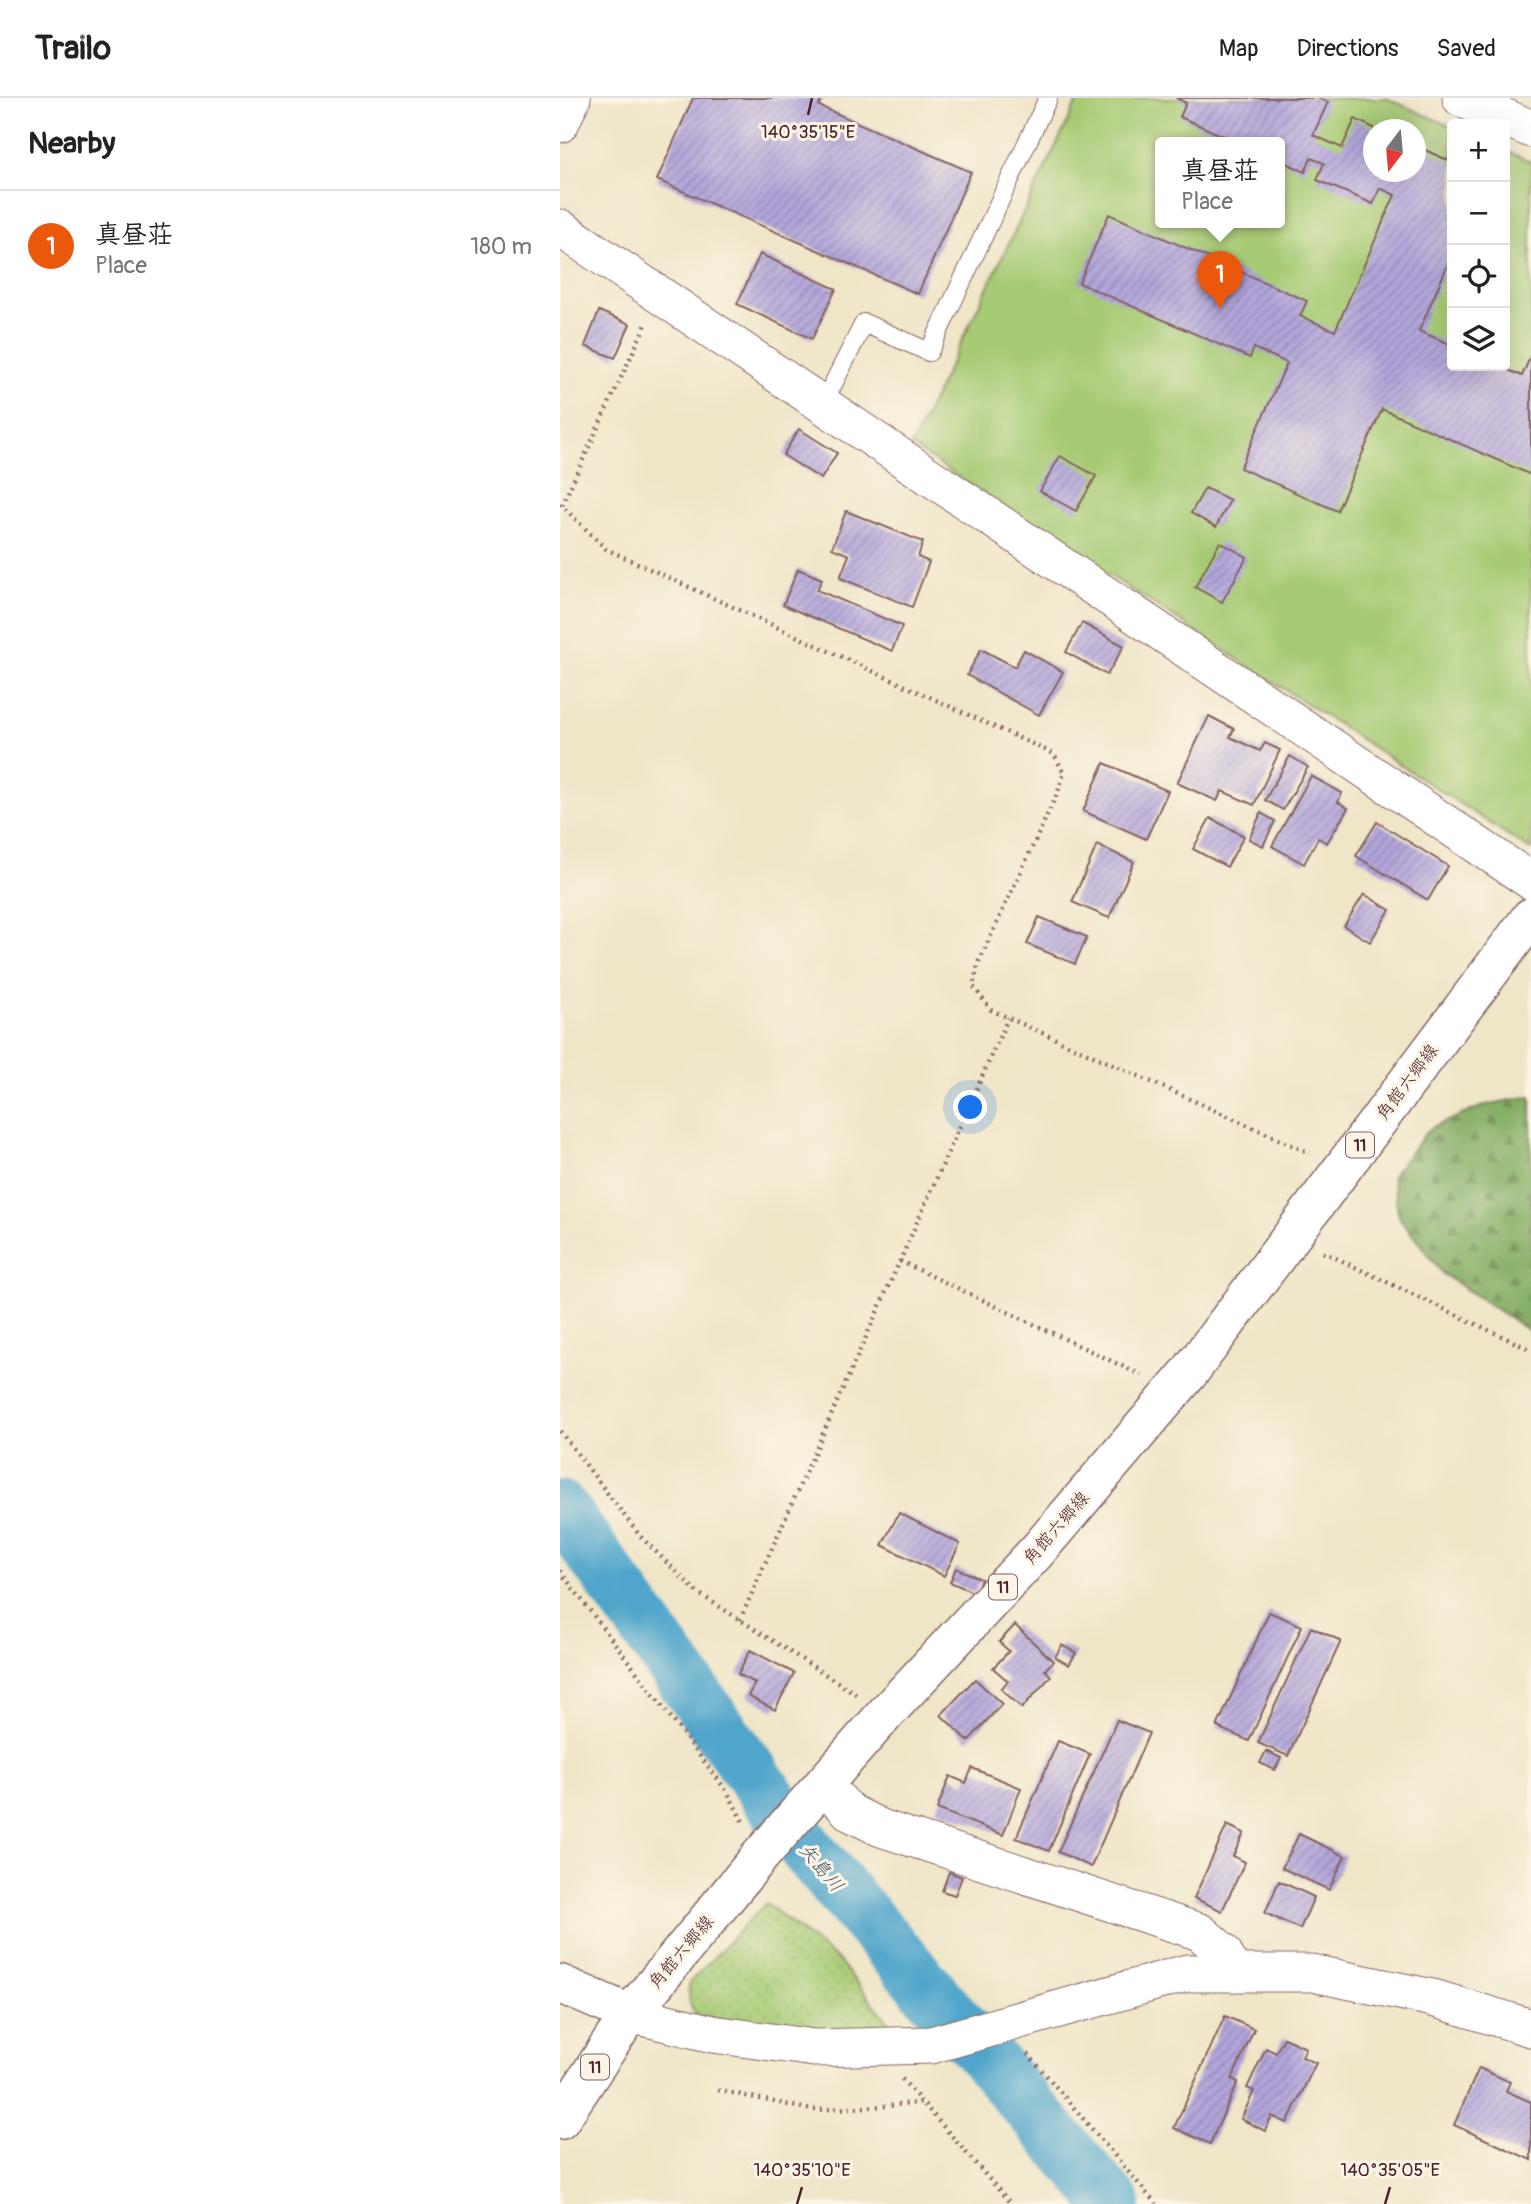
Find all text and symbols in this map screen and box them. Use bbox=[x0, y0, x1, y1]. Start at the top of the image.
text: Trailo bbox=[35, 28, 111, 69]
text: Map bbox=[1219, 34, 1259, 63]
text: Directions bbox=[1297, 34, 1398, 63]
text: Saved bbox=[1436, 34, 1496, 63]
north arrow bbox=[1363, 119, 1426, 182]
map controls bbox=[1447, 119, 1510, 371]
button: + bbox=[1447, 119, 1510, 182]
text: 140°35'15"E bbox=[761, 121, 855, 144]
text: Nearby bbox=[28, 125, 115, 162]
popup bbox=[1155, 137, 1285, 228]
text: 真昼荘 bbox=[1181, 155, 1259, 187]
button: − bbox=[1447, 182, 1510, 245]
text: Place bbox=[1181, 187, 1233, 216]
text: 真昼荘 bbox=[95, 219, 173, 251]
text: 1 bbox=[47, 232, 56, 261]
text: 180 m bbox=[470, 232, 532, 261]
button: locate bbox=[1447, 245, 1510, 308]
text: Place bbox=[95, 251, 147, 280]
pin: 1 bbox=[1197, 251, 1243, 309]
button: layers bbox=[1447, 308, 1510, 371]
street label: 角館六郷線 bbox=[1371, 1039, 1444, 1125]
your location bbox=[953, 1090, 987, 1124]
road number: 11 bbox=[1346, 1133, 1374, 1158]
street label: 角館六郷線 bbox=[1018, 1487, 1095, 1570]
road number: 11 bbox=[989, 1574, 1017, 1600]
water label: 矢島川 bbox=[794, 1838, 849, 1897]
street label: 角館六郷線 bbox=[644, 1910, 719, 1994]
road number: 11 bbox=[581, 2054, 609, 2080]
text: 140°35'10"E bbox=[753, 2159, 851, 2182]
text: 140°35'05"E bbox=[1340, 2159, 1440, 2182]

